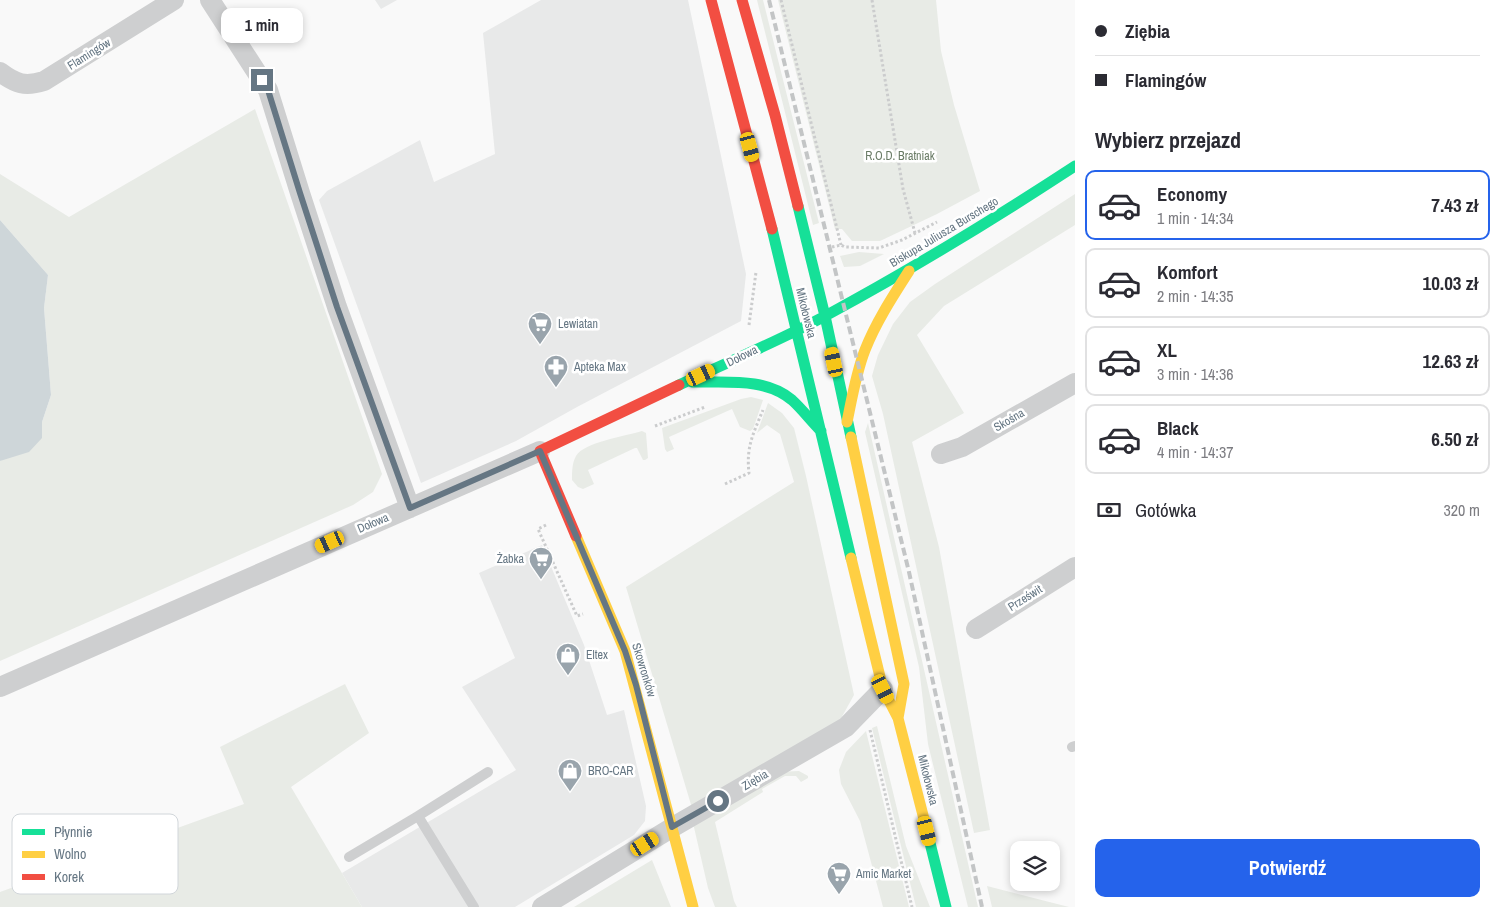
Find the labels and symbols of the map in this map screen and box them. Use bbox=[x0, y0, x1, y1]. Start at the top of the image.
callout: 1 min bbox=[221, 8, 303, 42]
street label: Flamingów bbox=[64, 34, 114, 74]
route end bbox=[251, 69, 273, 91]
car bbox=[738, 131, 761, 163]
park label: R.O.D. Bratniak bbox=[865, 148, 935, 164]
street label: Biskupa Juliusza Burschego bbox=[887, 193, 1001, 271]
street label: Mikołowska bbox=[792, 286, 820, 340]
supermarket icon: Lewiatan bbox=[527, 311, 553, 345]
place label: Lewiatan bbox=[558, 316, 598, 332]
street label: Dołowa bbox=[724, 341, 761, 370]
car bbox=[823, 346, 844, 378]
pharmacy icon: Apteka Max bbox=[543, 354, 569, 388]
place label: Apteka Max bbox=[573, 359, 626, 375]
car bbox=[684, 362, 717, 388]
street label: Skośna bbox=[991, 405, 1028, 435]
street label: Dołowa bbox=[355, 509, 392, 537]
car bbox=[313, 529, 346, 555]
supermarket icon: Żabka bbox=[528, 546, 554, 580]
place label: Żabka bbox=[497, 551, 525, 567]
street label: Prześwit bbox=[1005, 581, 1045, 615]
street label: Skowronków bbox=[628, 641, 660, 700]
shop icon: Eltex bbox=[555, 642, 581, 676]
place label: Eltex bbox=[586, 647, 608, 663]
car bbox=[869, 672, 896, 706]
street label: Mikołowska bbox=[914, 753, 942, 807]
shop icon: BRO-CAR bbox=[557, 758, 583, 792]
place label: BRO-CAR bbox=[588, 763, 633, 779]
street label: Ziębia bbox=[739, 766, 772, 794]
route start bbox=[707, 790, 729, 812]
legend bbox=[12, 814, 178, 894]
car bbox=[916, 815, 937, 847]
text: Płynnie bbox=[54, 823, 92, 841]
car bbox=[628, 830, 661, 858]
text: Wolno bbox=[54, 845, 86, 863]
supermarket icon: Amic Market bbox=[826, 861, 852, 895]
place label: Amic Market bbox=[855, 866, 911, 882]
text: Korek bbox=[54, 868, 84, 886]

